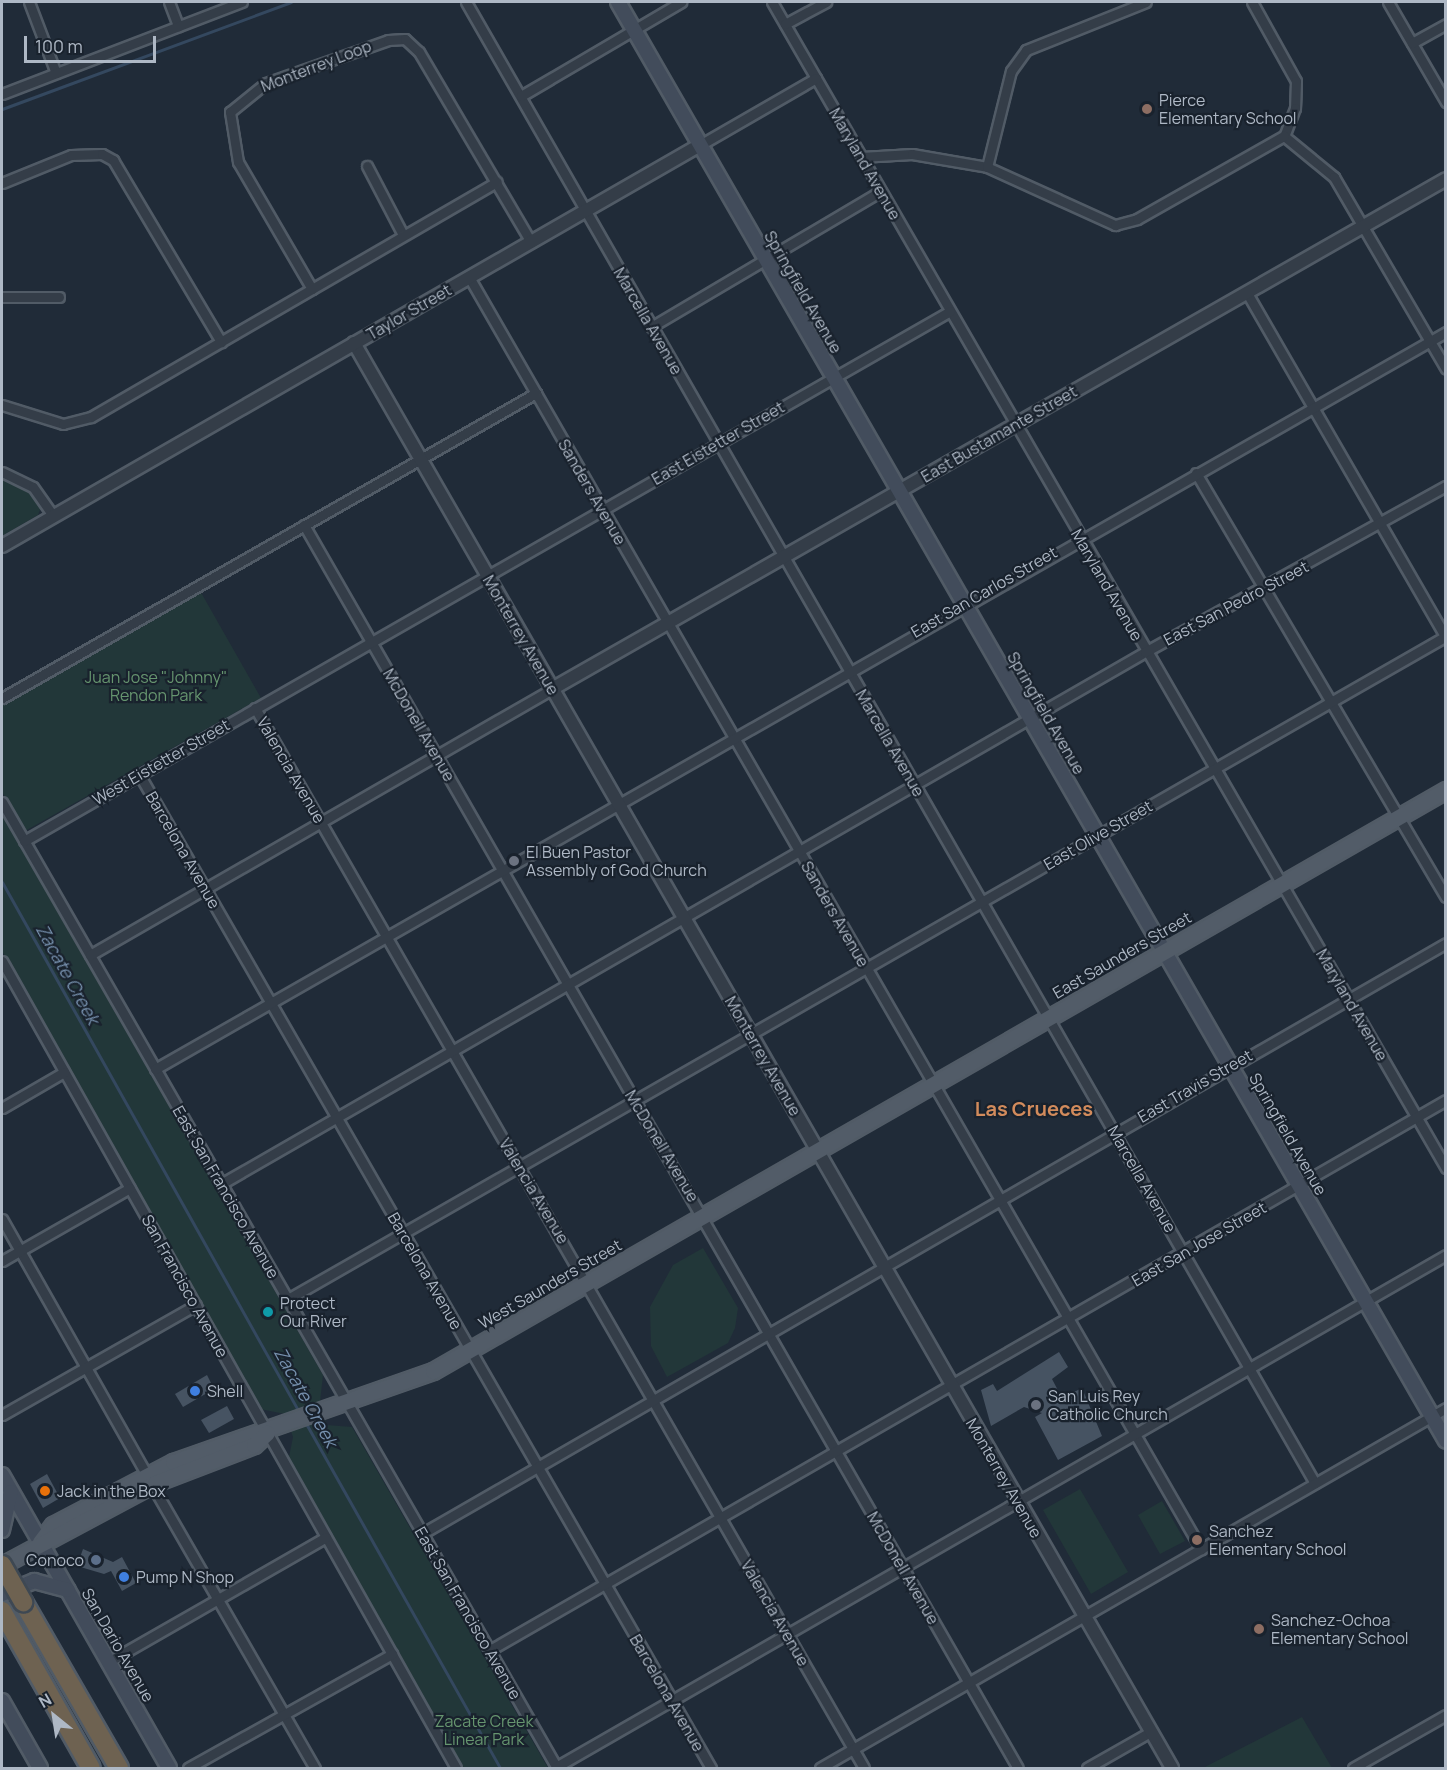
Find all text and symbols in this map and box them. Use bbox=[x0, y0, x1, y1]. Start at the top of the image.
scale bar bbox=[27, 24, 159, 62]
text: 100 m bbox=[35, 34, 83, 58]
street label: Monterrey Loop bbox=[258, 36, 374, 96]
place label: Pierce Elementary School bbox=[1159, 90, 1297, 128]
marker: Pierce Elementary School bbox=[1140, 102, 1154, 116]
street label: Maryland Avenue bbox=[825, 105, 905, 223]
street label: Springfield Avenue bbox=[760, 227, 846, 357]
street label: Marcella Avenue bbox=[610, 264, 686, 378]
street label: Taylor Street bbox=[363, 280, 455, 344]
street label: East Bustamante Street bbox=[918, 382, 1080, 486]
street label: East Eistetter Street bbox=[648, 397, 788, 489]
street label: Sanders Avenue bbox=[554, 436, 630, 548]
street label: Maryland Avenue bbox=[1067, 526, 1147, 644]
street label: East San Carlos Street bbox=[908, 542, 1060, 642]
street label: East San Pedro Street bbox=[1160, 557, 1312, 649]
street label: Monterrey Avenue bbox=[479, 572, 563, 698]
street label: Springfield Avenue bbox=[1003, 648, 1089, 778]
street label: McDonell Avenue bbox=[379, 665, 459, 785]
park label: Juan Jose "Johnny" Rendon Park bbox=[85, 667, 227, 705]
street label: Marcella Avenue bbox=[852, 686, 928, 800]
street label: Valencia Avenue bbox=[253, 714, 329, 826]
street label: West Eistetter Street bbox=[89, 715, 233, 809]
street label: Barcelona Avenue bbox=[142, 788, 224, 912]
street label: East Olive Street bbox=[1040, 796, 1156, 874]
place label: El Buen Pastor Assembly of God Church bbox=[526, 842, 707, 880]
marker: El Buen Pastor Assembly of God Church bbox=[507, 854, 521, 868]
street label: Sanders Avenue bbox=[797, 858, 873, 970]
street label: East Saunders Street bbox=[1049, 908, 1195, 1002]
water label: Zacate Creek bbox=[32, 920, 104, 1028]
street label: Maryland Avenue bbox=[1312, 946, 1392, 1064]
street label: Monterrey Avenue bbox=[721, 993, 805, 1119]
street label: East Travis Street bbox=[1134, 1045, 1256, 1127]
street label: Springfield Avenue bbox=[1245, 1069, 1331, 1199]
street label: McDonell Avenue bbox=[621, 1087, 703, 1205]
district label: Las Crueces bbox=[975, 1096, 1093, 1120]
street label: East San Francisco Avenue bbox=[169, 1102, 283, 1282]
street label: Marcella Avenue bbox=[1104, 1122, 1180, 1236]
street label: Valencia Avenue bbox=[495, 1135, 573, 1247]
street label: East San Jose Street bbox=[1128, 1198, 1270, 1290]
street label: Barcelona Avenue bbox=[384, 1209, 466, 1333]
street label: San Francisco Avenue bbox=[138, 1211, 232, 1361]
street label: West Saunders Street bbox=[475, 1235, 625, 1333]
place label: Protect Our River bbox=[280, 1293, 347, 1331]
marker: Protect Our River bbox=[261, 1305, 275, 1319]
water label: Zacate Creek bbox=[270, 1343, 342, 1451]
place label: Shell bbox=[207, 1381, 243, 1401]
marker: Shell bbox=[188, 1384, 202, 1398]
place label: San Luis Rey Catholic Church bbox=[1048, 1386, 1168, 1424]
marker: San Luis Rey Catholic Church bbox=[1029, 1398, 1043, 1412]
street label: Monterrey Avenue bbox=[962, 1415, 1046, 1541]
place label: Jack in the Box bbox=[57, 1481, 166, 1501]
marker: Jack in the Box bbox=[38, 1484, 52, 1498]
street label: McDonell Avenue bbox=[863, 1508, 943, 1628]
place label: Sanchez Elementary School bbox=[1209, 1521, 1347, 1559]
street label: East San Francisco Avenue bbox=[411, 1523, 525, 1703]
marker: Sanchez Elementary School bbox=[1190, 1533, 1204, 1547]
place label: Conoco bbox=[26, 1550, 84, 1570]
marker: Conoco bbox=[89, 1553, 103, 1567]
street label: Valencia Avenue bbox=[737, 1557, 813, 1669]
place label: Pump N Shop bbox=[136, 1567, 234, 1587]
marker: Pump N Shop bbox=[117, 1570, 131, 1584]
street label: San Dario Avenue bbox=[78, 1585, 158, 1705]
place label: Sanchez-Ochoa Elementary School bbox=[1271, 1610, 1409, 1648]
marker: Sanchez-Ochoa Elementary School bbox=[1252, 1622, 1266, 1636]
street label: Barcelona Avenue bbox=[626, 1631, 708, 1755]
north arrow bbox=[24, 1686, 84, 1746]
text: N bbox=[35, 1688, 55, 1713]
park label: Zacate Creek Linear Park bbox=[435, 1711, 533, 1749]

